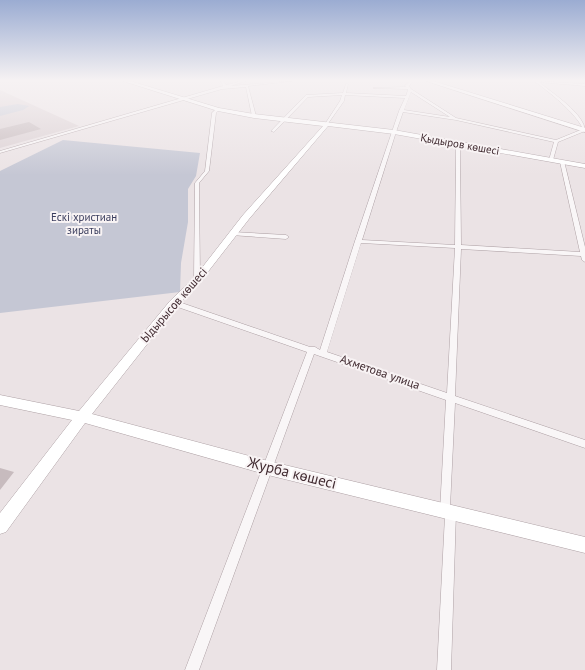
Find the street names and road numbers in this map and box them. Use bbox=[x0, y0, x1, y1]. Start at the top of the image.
street label: Қыдыров көшесі bbox=[419, 130, 501, 158]
street label: Ыдырысов көшесі bbox=[137, 264, 210, 345]
street label: Ахметова улица bbox=[338, 351, 422, 392]
street label: Журба көшесі bbox=[245, 452, 339, 493]

